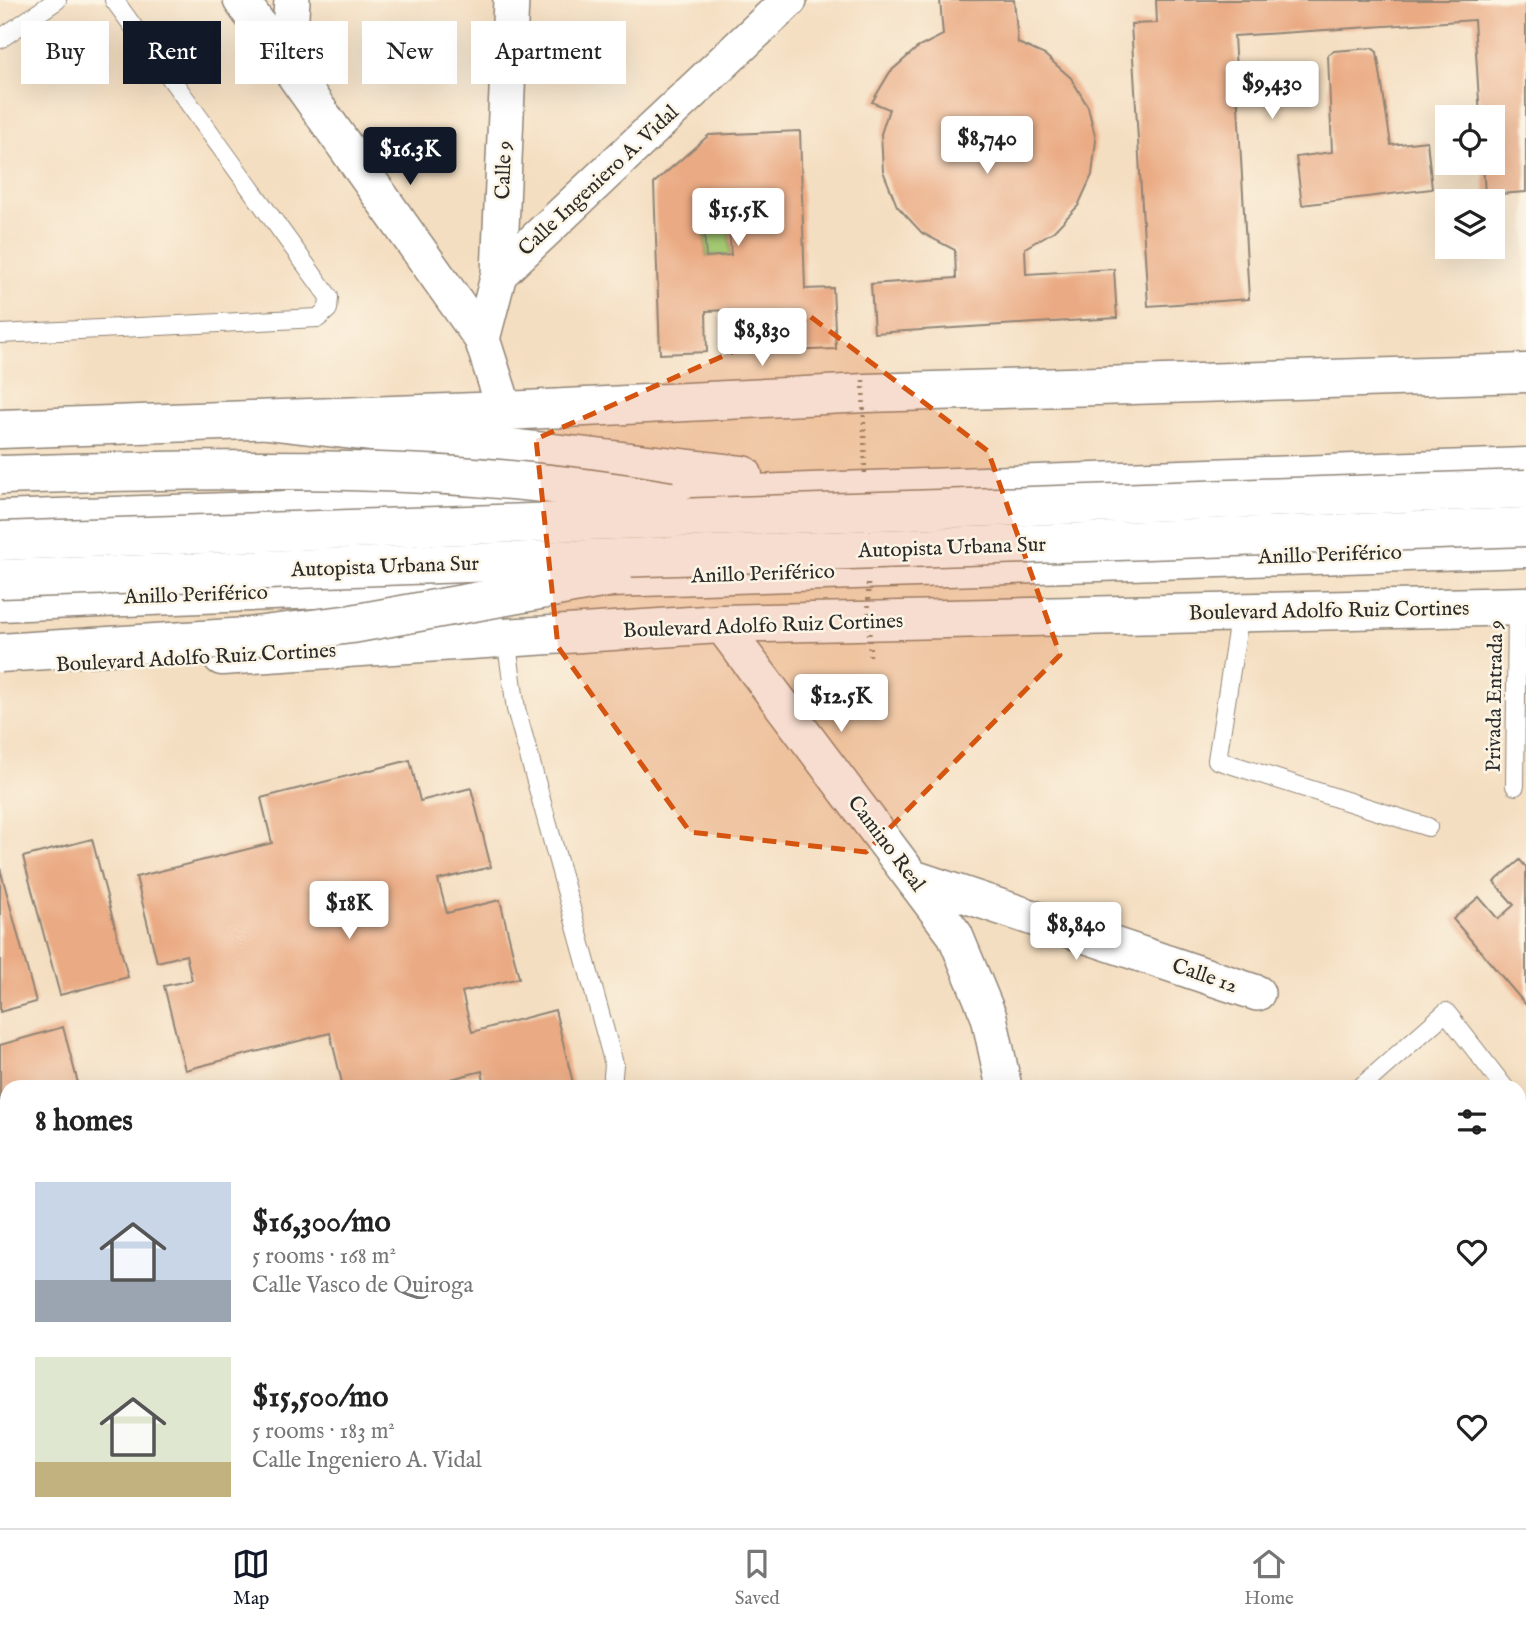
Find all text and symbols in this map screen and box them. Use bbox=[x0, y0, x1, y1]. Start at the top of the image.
chip: Buy bbox=[21, 21, 109, 84]
chip: Rent bbox=[123, 21, 221, 84]
chip: Filters bbox=[235, 21, 348, 84]
chip: New bbox=[362, 21, 457, 84]
chip: Apartment bbox=[471, 21, 626, 84]
pin: $9,430 bbox=[1215, 61, 1329, 121]
text: $9,430 bbox=[1242, 69, 1302, 98]
street label: Calle Ingeniero A. Vidal bbox=[513, 99, 685, 263]
map controls bbox=[1435, 105, 1505, 259]
button: locate bbox=[1435, 105, 1505, 175]
pin: $8,740 bbox=[930, 116, 1044, 176]
text: $8,740 bbox=[957, 124, 1017, 153]
pin: $16.3K bbox=[353, 128, 467, 187]
text: $16.3K bbox=[379, 135, 441, 164]
street label: Calle 9 bbox=[490, 140, 519, 200]
pin: $15.5K bbox=[681, 188, 795, 248]
button: layers bbox=[1435, 189, 1505, 259]
text: $15.5K bbox=[708, 196, 768, 225]
pin: $8,830 bbox=[705, 308, 819, 368]
text: $8,830 bbox=[734, 316, 790, 345]
street label: Autopista Urbana Sur bbox=[857, 532, 1047, 565]
street label: Anillo Periférico bbox=[1257, 539, 1402, 572]
street label: Autopista Urbana Sur bbox=[290, 551, 480, 584]
street label: Anillo Periférico bbox=[690, 558, 835, 591]
street label: Anillo Periférico bbox=[123, 579, 268, 612]
street label: Boulevard Adolfo Ruiz Cortines bbox=[1188, 596, 1470, 627]
street label: Boulevard Adolfo Ruiz Cortines bbox=[622, 608, 904, 645]
street label: Privada Entrada 9 bbox=[1481, 620, 1510, 772]
street label: Boulevard Adolfo Ruiz Cortines bbox=[55, 638, 337, 679]
pin: $12.5K bbox=[784, 674, 898, 734]
text: $12.5K bbox=[810, 682, 872, 711]
street label: Camino Real bbox=[841, 791, 931, 897]
pin: $18K bbox=[308, 881, 390, 941]
text: $18K bbox=[326, 889, 372, 918]
pin: $8,840 bbox=[1019, 902, 1133, 962]
text: $8,840 bbox=[1046, 910, 1106, 939]
street label: Calle 12 bbox=[1168, 953, 1241, 1000]
text: 8 homes bbox=[35, 1103, 133, 1141]
icon: filters bbox=[1453, 1103, 1491, 1141]
text: $16,300/mo bbox=[252, 1204, 391, 1242]
icon: home bbox=[91, 1210, 175, 1294]
icon: heart bbox=[1453, 1233, 1491, 1271]
text: 5 rooms · 168 m² bbox=[252, 1242, 396, 1271]
text: Calle Vasco de Quiroga bbox=[252, 1271, 473, 1300]
text: $15,500/mo bbox=[252, 1379, 388, 1417]
icon: home bbox=[91, 1385, 175, 1469]
icon: heart bbox=[1453, 1408, 1491, 1446]
text: 5 rooms · 183 m² bbox=[252, 1417, 395, 1446]
text: Calle Ingeniero A. Vidal bbox=[252, 1446, 482, 1475]
tab: Map bbox=[232, 1545, 270, 1611]
tab: Saved bbox=[735, 1545, 780, 1611]
tab: Home bbox=[1244, 1545, 1294, 1611]

